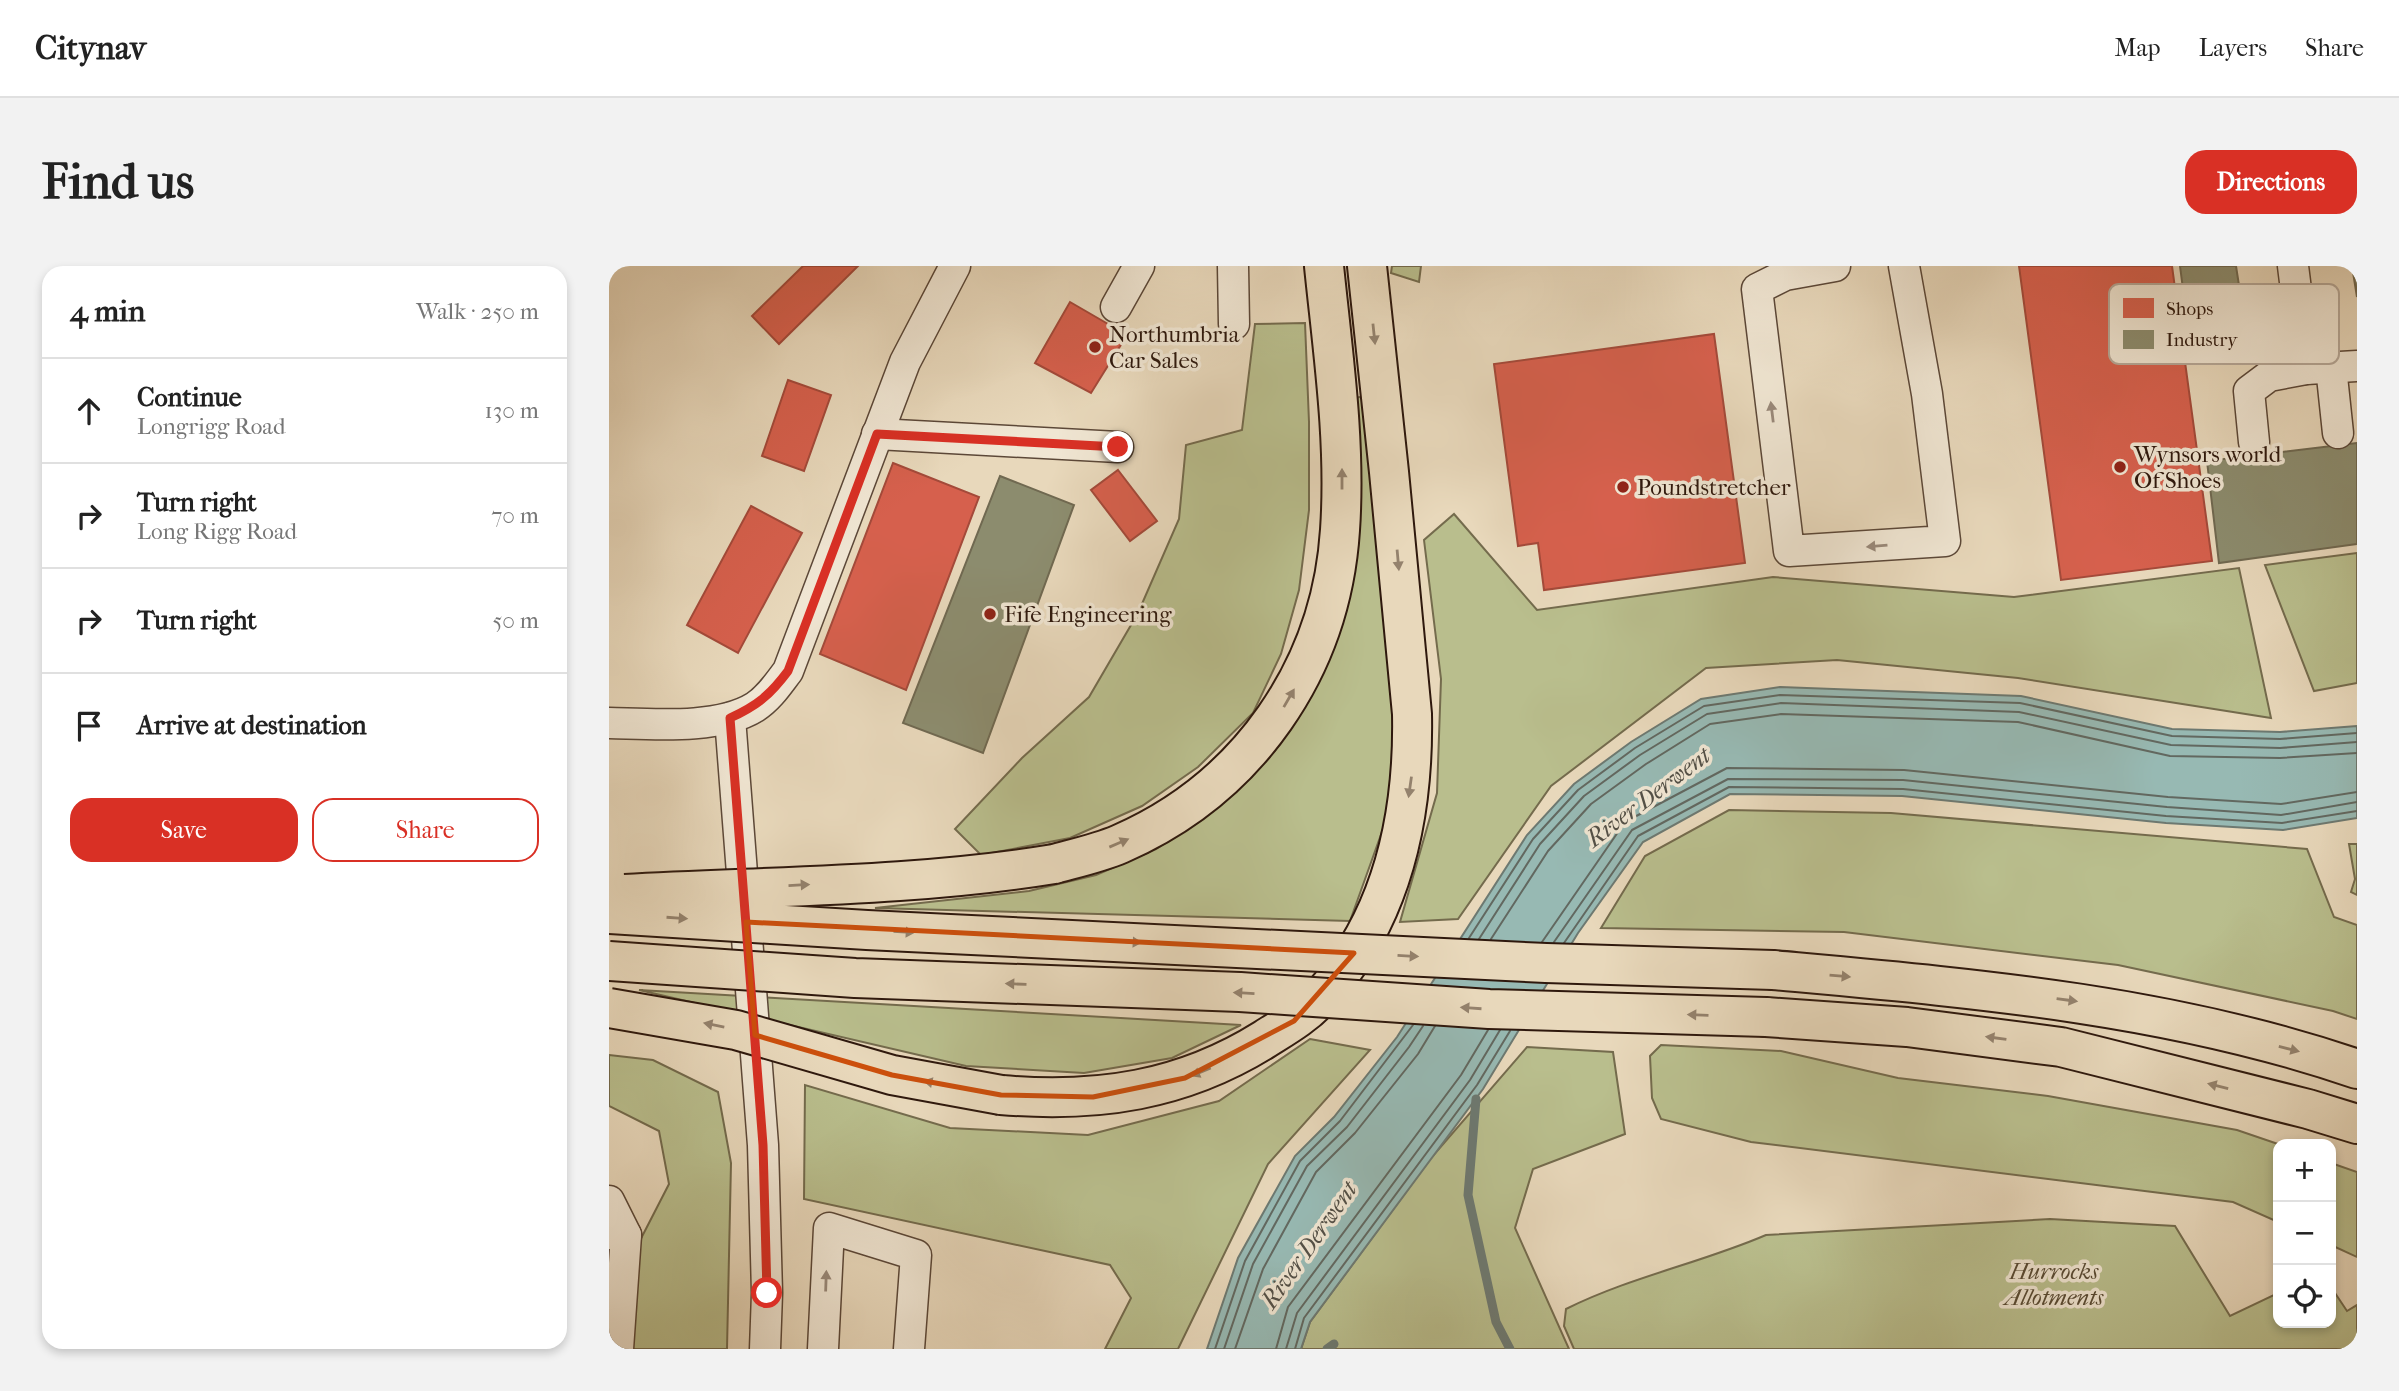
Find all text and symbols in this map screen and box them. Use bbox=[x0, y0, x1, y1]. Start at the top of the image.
text: Citynav bbox=[35, 29, 146, 68]
text: Map bbox=[2115, 34, 2161, 62]
text: Layers bbox=[2199, 34, 2267, 62]
text: Share bbox=[2305, 34, 2364, 62]
button: Directions bbox=[2185, 150, 2357, 214]
text: Find us bbox=[42, 153, 194, 211]
legend bbox=[2109, 284, 2339, 364]
text: 4 min bbox=[70, 294, 145, 329]
text: Walk · 250 m bbox=[416, 298, 539, 325]
text: Shops bbox=[2166, 298, 2213, 320]
place label: Northumbria Car Sales bbox=[1109, 321, 1240, 374]
one-way arrow bbox=[1369, 323, 1380, 345]
text: Industry bbox=[2166, 329, 2238, 351]
marker: Northumbria Car Sales bbox=[1087, 339, 1103, 355]
text: Continue bbox=[137, 382, 242, 413]
icon: ahead bbox=[70, 392, 108, 430]
text: 130 m bbox=[485, 397, 539, 424]
one-way arrow bbox=[1767, 401, 1778, 423]
text: Longrigg Road bbox=[137, 413, 285, 440]
route end bbox=[1102, 431, 1133, 462]
place label: Wynsors world Of Shoes bbox=[2133, 441, 2282, 494]
marker: Wynsors world Of Shoes bbox=[2112, 459, 2128, 475]
one-way arrow bbox=[1336, 468, 1347, 490]
place label: Poundstretcher bbox=[1637, 474, 1791, 501]
marker: Poundstretcher bbox=[1615, 479, 1631, 495]
text: Turn right bbox=[137, 487, 257, 518]
icon: right bbox=[70, 497, 108, 535]
text: 70 m bbox=[491, 502, 539, 529]
text: Long Rigg Road bbox=[137, 518, 297, 545]
one-way arrow bbox=[1865, 541, 1887, 552]
one-way arrow bbox=[1392, 549, 1403, 571]
place label: Fife Engineering bbox=[1004, 601, 1172, 628]
icon: right bbox=[70, 602, 108, 640]
text: Turn right bbox=[137, 605, 257, 636]
marker: Fife Engineering bbox=[982, 606, 998, 622]
text: 50 m bbox=[492, 607, 539, 634]
one-way arrow bbox=[1283, 688, 1295, 707]
icon: arrive bbox=[70, 707, 108, 745]
text: Arrive at destination bbox=[137, 710, 367, 741]
water label: River Derwent bbox=[1579, 740, 1717, 854]
one-way arrow bbox=[1404, 776, 1415, 798]
button: Save bbox=[70, 798, 298, 862]
button: Share bbox=[312, 798, 539, 862]
one-way arrow bbox=[1109, 837, 1130, 848]
one-way arrow bbox=[789, 880, 811, 891]
one-way arrow bbox=[666, 913, 688, 924]
one-way arrow bbox=[893, 927, 915, 938]
one-way arrow bbox=[1121, 937, 1143, 948]
one-way arrow bbox=[1397, 950, 1419, 961]
one-way arrow bbox=[1830, 971, 1852, 982]
one-way arrow bbox=[1005, 978, 1027, 990]
one-way arrow bbox=[1232, 987, 1254, 998]
one-way arrow bbox=[2056, 995, 2078, 1006]
one-way arrow bbox=[1459, 1002, 1481, 1013]
one-way arrow bbox=[1687, 1009, 1709, 1020]
one-way arrow bbox=[703, 1020, 725, 1031]
one-way arrow bbox=[1985, 1033, 2007, 1044]
one-way arrow bbox=[2278, 1044, 2300, 1055]
one-way arrow bbox=[1190, 1066, 1211, 1077]
one-way arrow bbox=[923, 1078, 945, 1089]
one-way arrow bbox=[2207, 1080, 2229, 1091]
map controls bbox=[2273, 1139, 2336, 1328]
button: + bbox=[2273, 1139, 2336, 1202]
water label: River Derwent bbox=[1254, 1175, 1364, 1315]
button: − bbox=[2273, 1202, 2336, 1265]
park label: Hurrocks Allotments bbox=[2002, 1258, 2104, 1311]
button: locate bbox=[2273, 1265, 2336, 1328]
one-way arrow bbox=[821, 1270, 832, 1292]
route start bbox=[751, 1277, 782, 1308]

